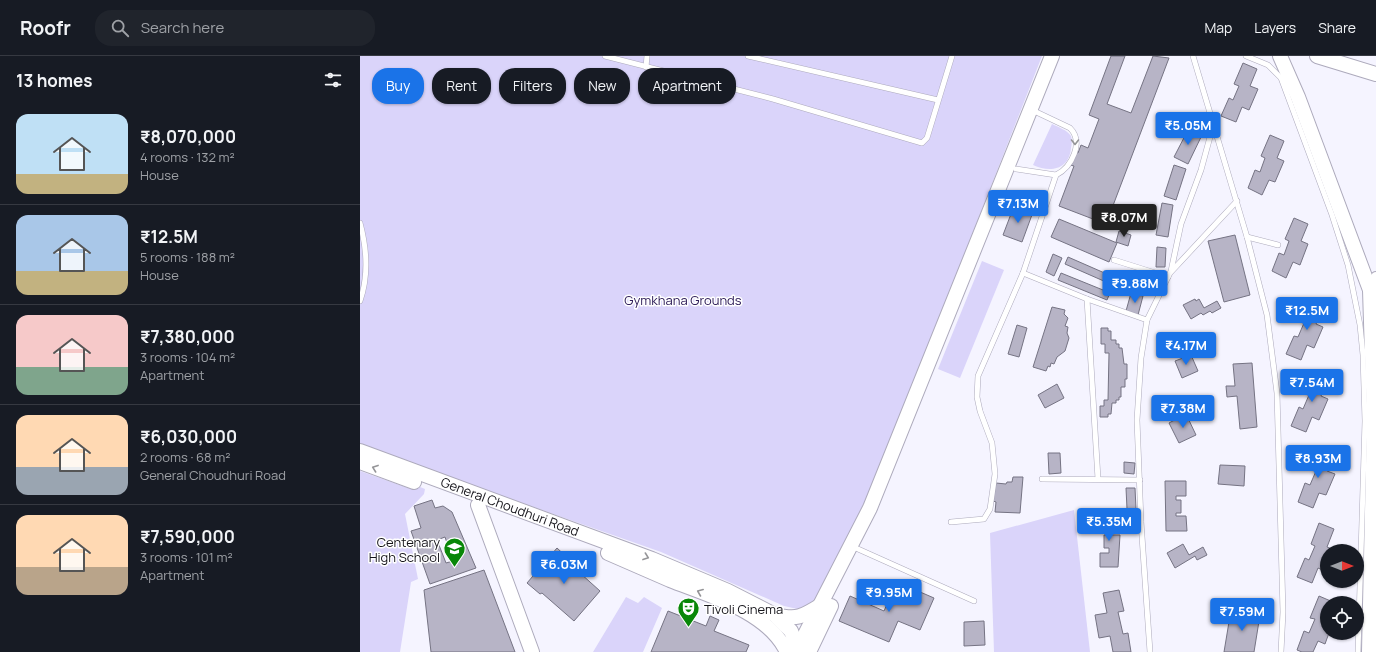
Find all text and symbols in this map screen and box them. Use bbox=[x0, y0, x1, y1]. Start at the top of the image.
search box bbox=[95, 10, 375, 46]
text: Roofr bbox=[20, 15, 71, 41]
icon: search bbox=[109, 17, 131, 39]
text: Search here bbox=[141, 17, 224, 38]
text: Map bbox=[1204, 18, 1232, 37]
text: Layers bbox=[1254, 18, 1296, 37]
text: Share bbox=[1318, 18, 1356, 37]
chip: Buy bbox=[372, 68, 424, 104]
chip: Rent bbox=[432, 68, 491, 104]
chip: Filters bbox=[499, 68, 566, 104]
chip: New bbox=[574, 68, 630, 104]
chip: Apartment bbox=[638, 68, 736, 104]
text: 13 homes bbox=[16, 69, 92, 92]
icon: filters bbox=[322, 69, 344, 91]
pin: ₹5.05M bbox=[1155, 112, 1221, 146]
text: ₹5.05M bbox=[1165, 116, 1211, 134]
text: ₹8,070,000 bbox=[140, 125, 236, 148]
icon: home bbox=[48, 130, 96, 178]
one-way arrow bbox=[1071, 139, 1079, 145]
text: 4 rooms · 132 m² bbox=[140, 148, 235, 166]
text: House bbox=[140, 166, 179, 184]
pin: ₹7.13M bbox=[985, 190, 1051, 224]
text: ₹7.13M bbox=[997, 194, 1039, 212]
pin: ₹8.07M bbox=[1091, 204, 1157, 238]
text: ₹8.07M bbox=[1101, 208, 1147, 226]
text: ₹12.5M bbox=[140, 225, 198, 248]
icon: home bbox=[48, 231, 96, 279]
text: 5 rooms · 188 m² bbox=[140, 248, 235, 266]
text: House bbox=[140, 266, 179, 284]
pin: ₹9.88M bbox=[1102, 270, 1168, 304]
text: ₹9.88M bbox=[1111, 274, 1159, 292]
park label: Gymkhana Grounds bbox=[624, 291, 742, 309]
pin: ₹12.5M bbox=[1274, 297, 1340, 331]
text: ₹12.5M bbox=[1285, 301, 1329, 319]
text: ₹7,380,000 bbox=[140, 325, 235, 348]
icon: home bbox=[48, 331, 96, 379]
pin: ₹4.17M bbox=[1153, 332, 1219, 366]
text: ₹4.17M bbox=[1165, 336, 1207, 354]
text: 3 rooms · 104 m² bbox=[140, 348, 235, 366]
text: Apartment bbox=[140, 366, 204, 384]
pin: ₹7.54M bbox=[1279, 369, 1345, 403]
text: ₹7.54M bbox=[1289, 373, 1335, 391]
pin: ₹7.38M bbox=[1150, 395, 1216, 429]
text: ₹7.38M bbox=[1160, 399, 1206, 417]
text: ₹6,030,000 bbox=[140, 425, 237, 448]
icon: home bbox=[48, 431, 96, 479]
pin: ₹8.93M bbox=[1285, 445, 1351, 479]
text: 2 rooms · 68 m² bbox=[140, 448, 230, 466]
text: ₹8.93M bbox=[1295, 449, 1341, 467]
one-way arrow bbox=[372, 464, 379, 472]
text: General Choudhuri Road bbox=[140, 466, 286, 484]
street label: General Choudhuri Road bbox=[438, 473, 582, 540]
pin: ₹5.35M bbox=[1076, 508, 1142, 542]
text: ₹5.35M bbox=[1086, 512, 1132, 530]
text: ₹7,590,000 bbox=[140, 525, 235, 548]
icon: home bbox=[48, 531, 96, 579]
place label: Centenary High School bbox=[369, 533, 440, 566]
school or university icon: Centenary High School bbox=[442, 536, 468, 569]
north arrow bbox=[1320, 544, 1364, 588]
map controls bbox=[1320, 544, 1364, 640]
text: 3 rooms · 101 m² bbox=[140, 548, 233, 566]
pin: ₹6.03M bbox=[531, 551, 597, 585]
one-way arrow bbox=[642, 553, 649, 561]
text: ₹6.03M bbox=[540, 555, 588, 573]
text: Apartment bbox=[140, 566, 204, 584]
pin: ₹9.95M bbox=[856, 579, 922, 613]
text: ₹9.95M bbox=[866, 583, 912, 601]
one-way arrow bbox=[696, 588, 703, 596]
theatre icon: Tivoli Cinema bbox=[675, 596, 701, 629]
button: locate bbox=[1320, 596, 1364, 640]
pin: ₹7.59M bbox=[1209, 598, 1275, 632]
place label: Tivoli Cinema bbox=[704, 600, 783, 618]
text: ₹7.59M bbox=[1219, 602, 1265, 620]

